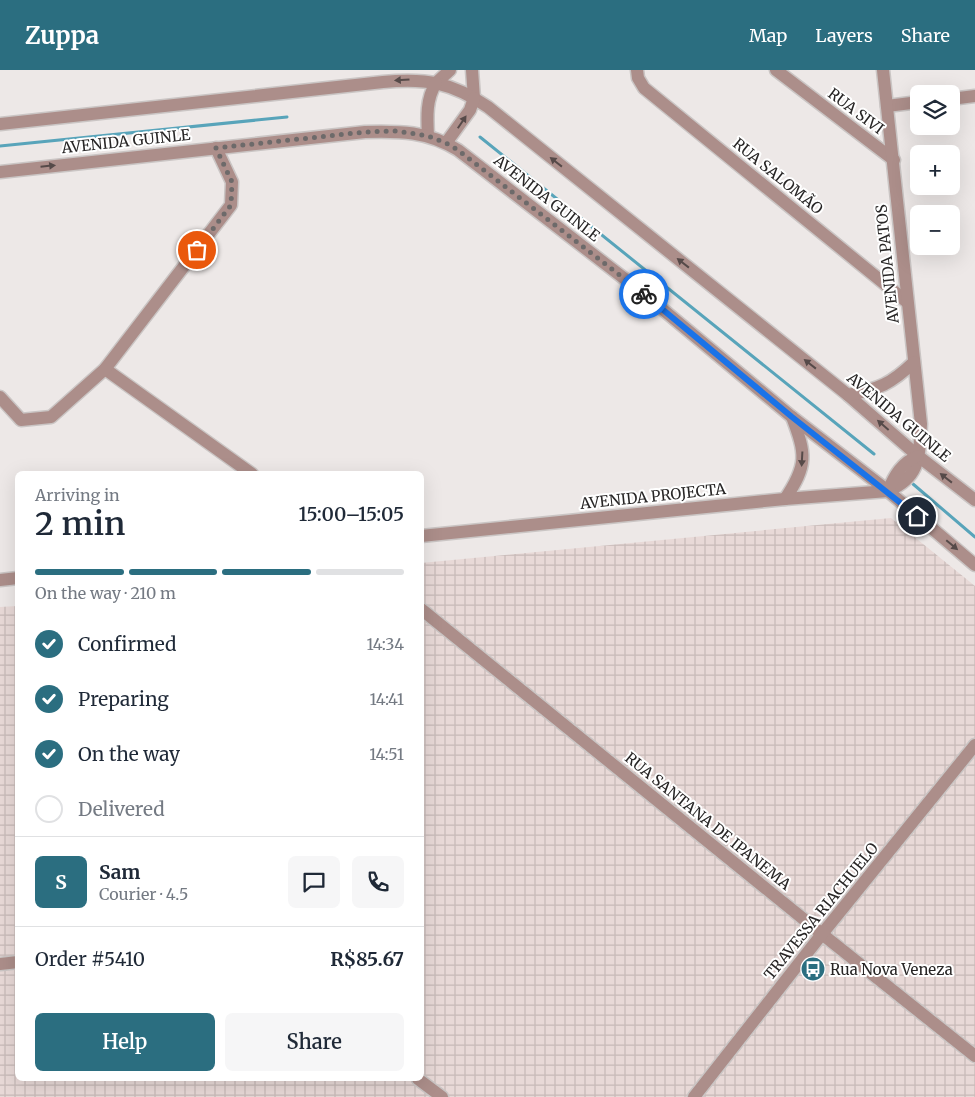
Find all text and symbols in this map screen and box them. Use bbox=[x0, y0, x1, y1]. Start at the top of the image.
text: Zuppa bbox=[25, 20, 99, 51]
text: Map bbox=[749, 24, 787, 47]
text: Layers bbox=[815, 24, 873, 47]
text: Share bbox=[901, 24, 950, 47]
one-way arrow bbox=[393, 77, 409, 85]
street label: RUA SIVI bbox=[824, 84, 888, 138]
map controls bbox=[910, 85, 960, 255]
button: layers bbox=[910, 85, 960, 135]
one-way arrow bbox=[457, 115, 467, 128]
street label: AVENIDA GUINLE bbox=[60, 125, 192, 157]
street label: RUA SALOMÃO bbox=[729, 134, 827, 218]
button: + bbox=[910, 145, 960, 195]
street label: AVENIDA GUINLE bbox=[489, 150, 604, 246]
one-way arrow bbox=[550, 157, 563, 168]
one-way arrow bbox=[41, 162, 57, 170]
street label: AVENIDA PATOS bbox=[871, 203, 903, 325]
button: − bbox=[910, 205, 960, 255]
pin bbox=[176, 229, 218, 271]
icon: bag bbox=[183, 236, 211, 264]
one-way arrow bbox=[677, 258, 690, 269]
courier bbox=[619, 269, 669, 319]
icon: bike bbox=[630, 280, 658, 308]
one-way arrow bbox=[804, 359, 817, 370]
street label: AVENIDA GUINLE bbox=[843, 368, 955, 466]
one-way arrow bbox=[878, 419, 890, 431]
one-way arrow bbox=[798, 452, 806, 468]
one-way arrow bbox=[940, 472, 953, 483]
street label: AVENIDA PROJECTA bbox=[578, 479, 727, 513]
text: Arriving in bbox=[35, 485, 120, 505]
pin bbox=[896, 495, 938, 537]
text: 15:00–15:05 bbox=[299, 502, 404, 526]
icon: home bbox=[903, 502, 931, 530]
text: 2 min bbox=[35, 504, 125, 544]
one-way arrow bbox=[946, 540, 959, 551]
text: On the way · 210 m bbox=[35, 583, 176, 603]
icon: check bbox=[35, 630, 63, 658]
text: Confirmed bbox=[78, 632, 176, 656]
text: 14:34 bbox=[366, 634, 404, 654]
icon: check bbox=[35, 685, 63, 713]
text: Preparing bbox=[78, 687, 169, 711]
text: 14:41 bbox=[370, 689, 404, 709]
icon: check bbox=[35, 740, 63, 768]
text: On the way bbox=[78, 742, 180, 766]
text: 14:51 bbox=[369, 744, 404, 764]
street label: RUA SANTANA DE IPANEMA bbox=[621, 748, 795, 894]
text: Delivered bbox=[78, 797, 165, 821]
street label: TRAVESSA RIACHUELO bbox=[760, 838, 882, 983]
button: chat bbox=[288, 856, 340, 908]
button: phone bbox=[352, 856, 404, 908]
text: Sam bbox=[99, 860, 140, 884]
text: S bbox=[55, 870, 67, 894]
text: Courier · 4.5 bbox=[99, 884, 188, 904]
text: Order #5410 bbox=[35, 947, 145, 971]
text: R$85.67 bbox=[330, 947, 404, 971]
bus stop icon: Rua Nova Veneza bbox=[800, 956, 826, 982]
place label: Rua Nova Veneza bbox=[830, 960, 953, 979]
button: Help bbox=[35, 1013, 215, 1071]
button: Share bbox=[225, 1013, 404, 1071]

